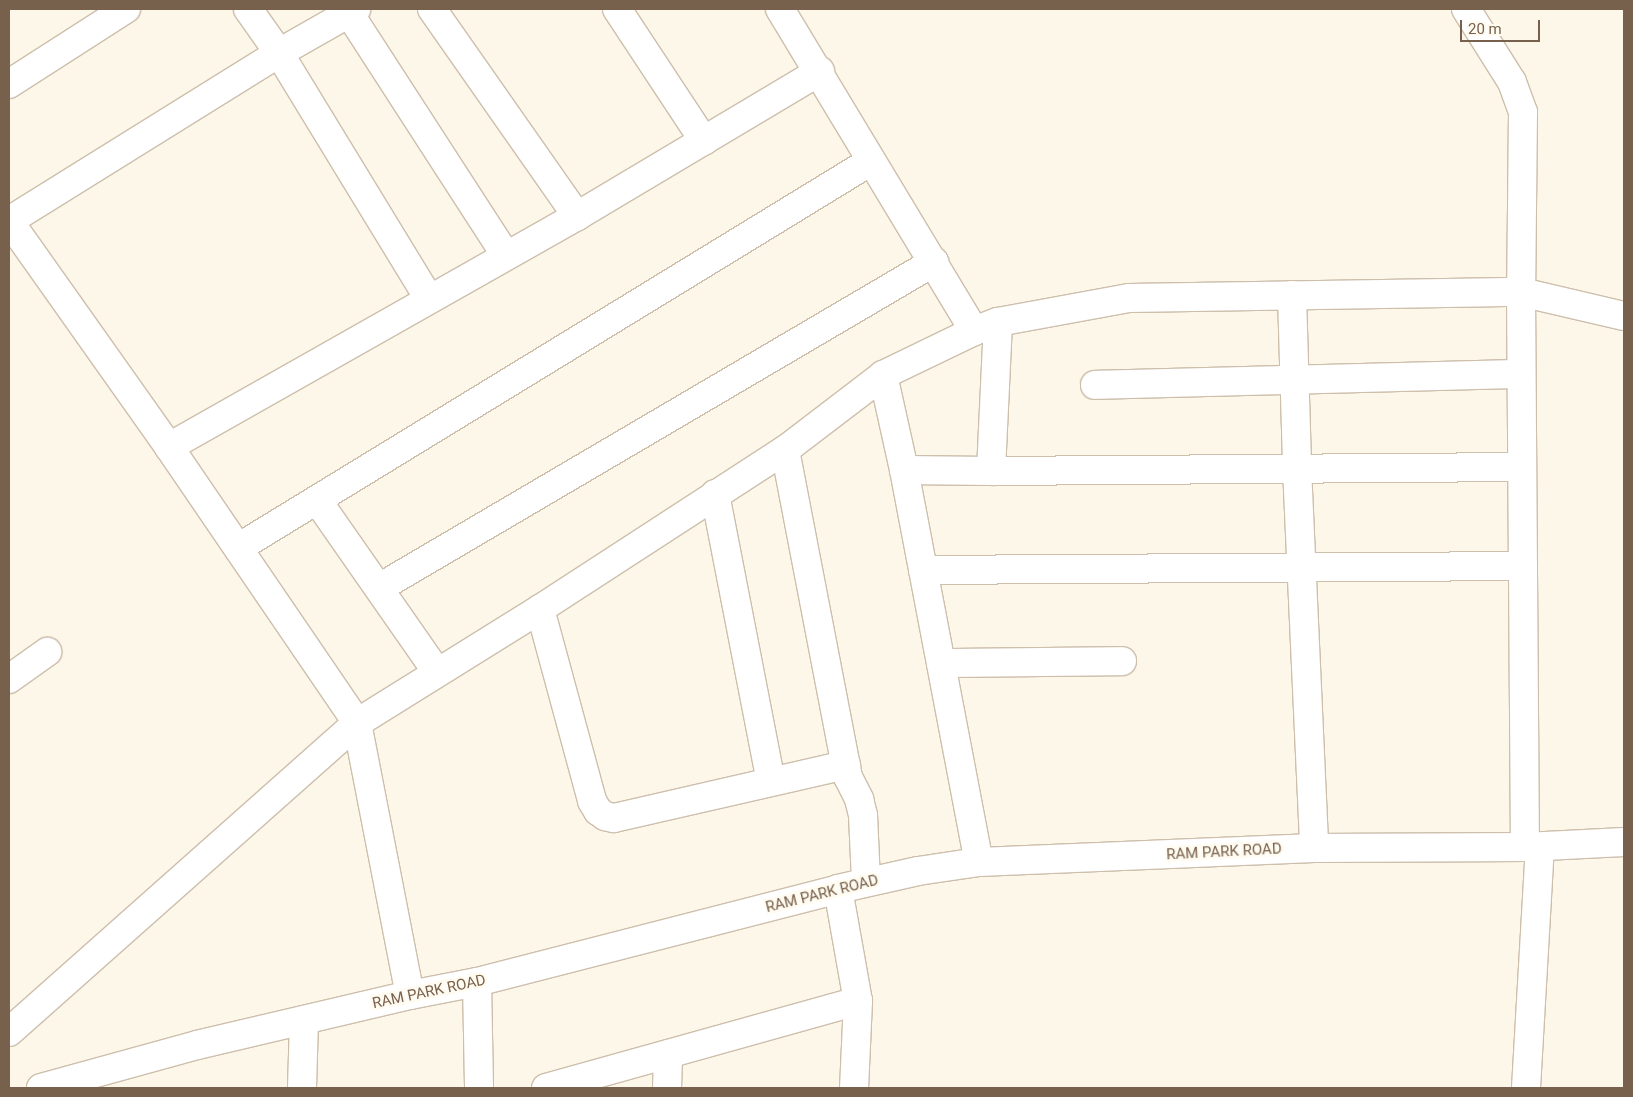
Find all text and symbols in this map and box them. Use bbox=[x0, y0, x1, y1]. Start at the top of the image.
scale bar bbox=[1463, 10, 1543, 42]
text: 20 m bbox=[1468, 20, 1502, 38]
street label: RAM PARK ROAD bbox=[1166, 840, 1282, 864]
street label: RAM PARK ROAD bbox=[764, 871, 880, 917]
street label: RAM PARK ROAD bbox=[371, 971, 487, 1013]

